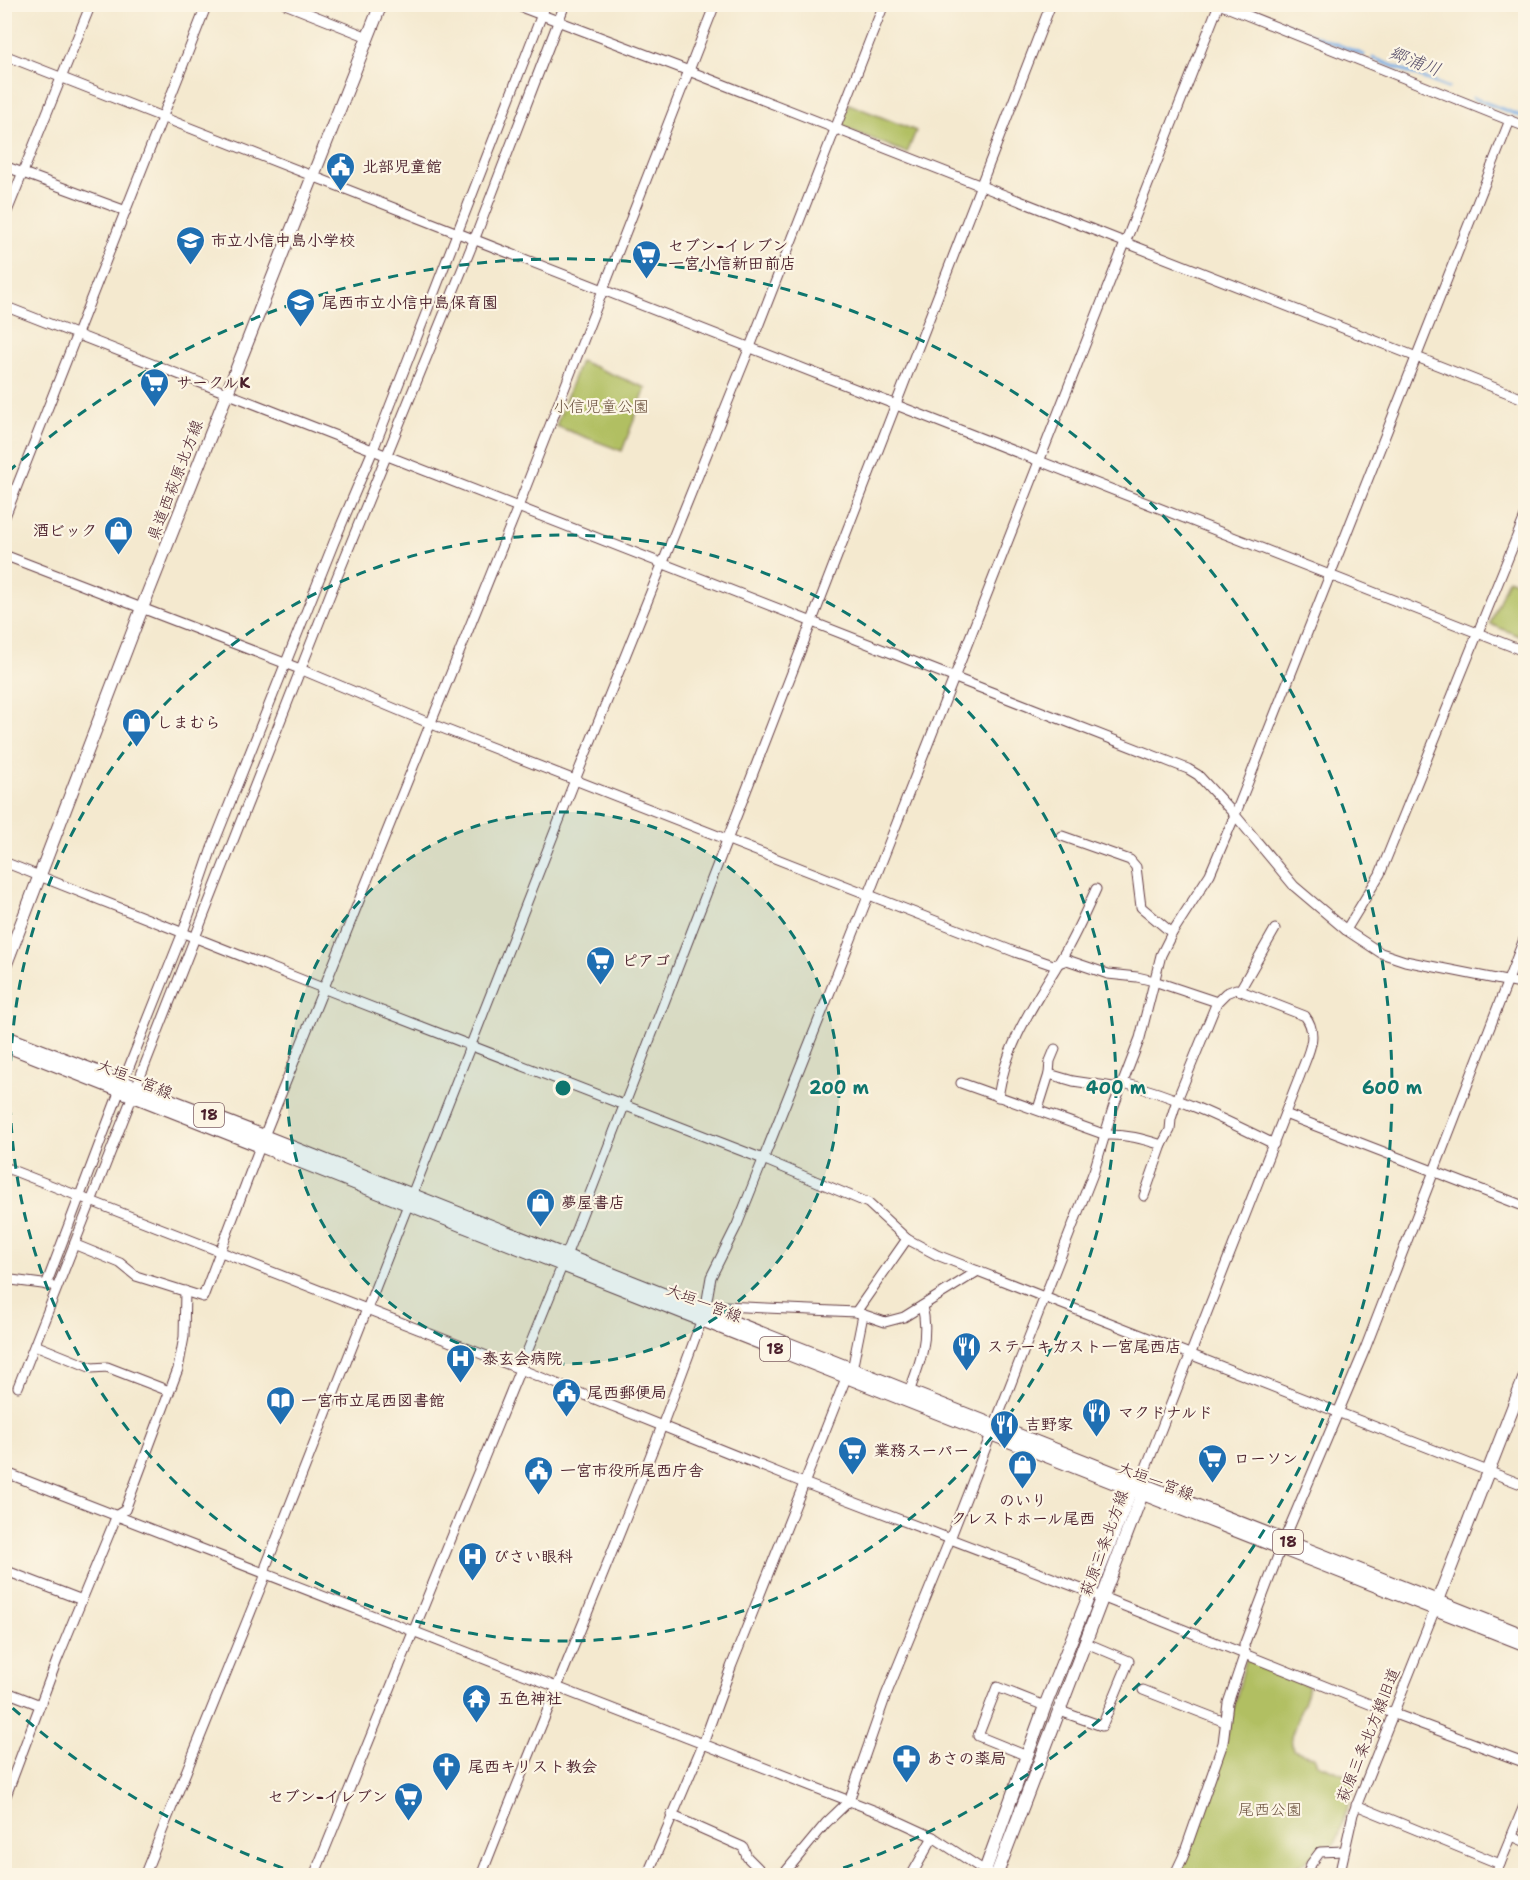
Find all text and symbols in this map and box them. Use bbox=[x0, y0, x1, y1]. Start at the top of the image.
water label: 郷浦川 bbox=[1385, 40, 1445, 82]
public building icon: 北部児童館 bbox=[325, 150, 357, 192]
place label: 北部児童館 bbox=[362, 156, 442, 177]
school or university icon: 市立小信中島小学校 bbox=[174, 224, 206, 266]
place label: 市立小信中島小学校 bbox=[211, 230, 355, 251]
place label: セブン-イレブン 一宮小信新田前店 bbox=[668, 235, 796, 274]
supermarket icon: セブン-イレブン 一宮小信新田前店 bbox=[631, 238, 663, 280]
school or university icon: 尾西市立小信中島保育園 bbox=[285, 286, 317, 328]
place label: 尾西市立小信中島保育園 bbox=[322, 292, 498, 313]
supermarket icon: サークルK bbox=[139, 366, 171, 408]
place label: サークルK bbox=[176, 372, 250, 393]
park label: 小信児童公園 bbox=[553, 396, 649, 417]
street label: 県道西萩原北方線 bbox=[142, 416, 208, 544]
shop icon: 酒ビック bbox=[102, 514, 134, 556]
place label: 酒ビック bbox=[33, 520, 97, 541]
shop icon: しまむら bbox=[120, 706, 152, 748]
place label: しまむら bbox=[157, 712, 221, 733]
supermarket icon: ピアゴ bbox=[585, 944, 617, 986]
place label: ピアゴ bbox=[622, 950, 670, 971]
street label: 大垣一宮線 bbox=[94, 1054, 176, 1104]
text: 200 m bbox=[809, 1076, 870, 1100]
text: 400 m bbox=[1086, 1076, 1147, 1100]
text: 600 m bbox=[1362, 1076, 1423, 1100]
centre of rings bbox=[553, 1078, 573, 1098]
road number: 18 bbox=[194, 1103, 224, 1127]
shop icon: 夢屋書店 bbox=[524, 1186, 556, 1228]
place label: 夢屋書店 bbox=[561, 1192, 625, 1213]
street label: 大垣一宮線 bbox=[663, 1279, 745, 1327]
restaurant icon: ステーキガスト一宮尾西店 bbox=[950, 1330, 982, 1372]
place label: ステーキガスト一宮尾西店 bbox=[987, 1336, 1182, 1357]
road number: 18 bbox=[760, 1337, 790, 1361]
hospital icon: 泰玄会病院 bbox=[445, 1342, 477, 1384]
place label: 泰玄会病院 bbox=[482, 1348, 562, 1369]
public building icon: 尾西郵便局 bbox=[550, 1376, 582, 1418]
place label: 尾西郵便局 bbox=[587, 1382, 667, 1403]
library icon: 一宮市立尾西図書館 bbox=[264, 1384, 296, 1426]
place label: 一宮市立尾西図書館 bbox=[301, 1390, 445, 1411]
restaurant icon: マクドナルド bbox=[1081, 1396, 1113, 1438]
place label: マクドナルド bbox=[1118, 1402, 1213, 1423]
restaurant icon: 吉野家 bbox=[988, 1408, 1020, 1450]
place label: 吉野家 bbox=[1025, 1414, 1073, 1435]
supermarket icon: 業務スーパー bbox=[837, 1434, 869, 1476]
place label: 業務スーパー bbox=[874, 1440, 969, 1461]
supermarket icon: ローソン bbox=[1197, 1442, 1229, 1484]
shop icon: のいり クレストホール尾西 bbox=[1007, 1448, 1039, 1490]
place label: ローソン bbox=[1234, 1448, 1298, 1469]
public building icon: 一宮市役所尾西庁舎 bbox=[523, 1454, 555, 1496]
street label: 大垣一宮線 bbox=[1115, 1457, 1197, 1505]
place label: 一宮市役所尾西庁舎 bbox=[560, 1460, 704, 1481]
street label: 萩原三条北方線 bbox=[1075, 1487, 1133, 1599]
place label: のいり クレストホール尾西 bbox=[951, 1490, 1095, 1529]
road number: 18 bbox=[1273, 1530, 1303, 1554]
hospital icon: びさい眼科 bbox=[456, 1540, 488, 1582]
place label: びさい眼科 bbox=[493, 1546, 573, 1567]
street label: 萩原三条北方線旧道 bbox=[1331, 1664, 1405, 1806]
temple icon: 五色神社 bbox=[461, 1682, 493, 1724]
place label: 五色神社 bbox=[498, 1688, 562, 1709]
pharmacy icon: あさの薬局 bbox=[890, 1742, 922, 1784]
place label: あさの薬局 bbox=[927, 1748, 1007, 1769]
church icon: 尾西キリスト教会 bbox=[431, 1750, 463, 1792]
place label: 尾西キリスト教会 bbox=[468, 1756, 597, 1777]
supermarket icon: セブン-イレブン bbox=[393, 1780, 425, 1822]
place label: セブン-イレブン bbox=[268, 1786, 388, 1807]
park label: 尾西公園 bbox=[1238, 1799, 1302, 1820]

